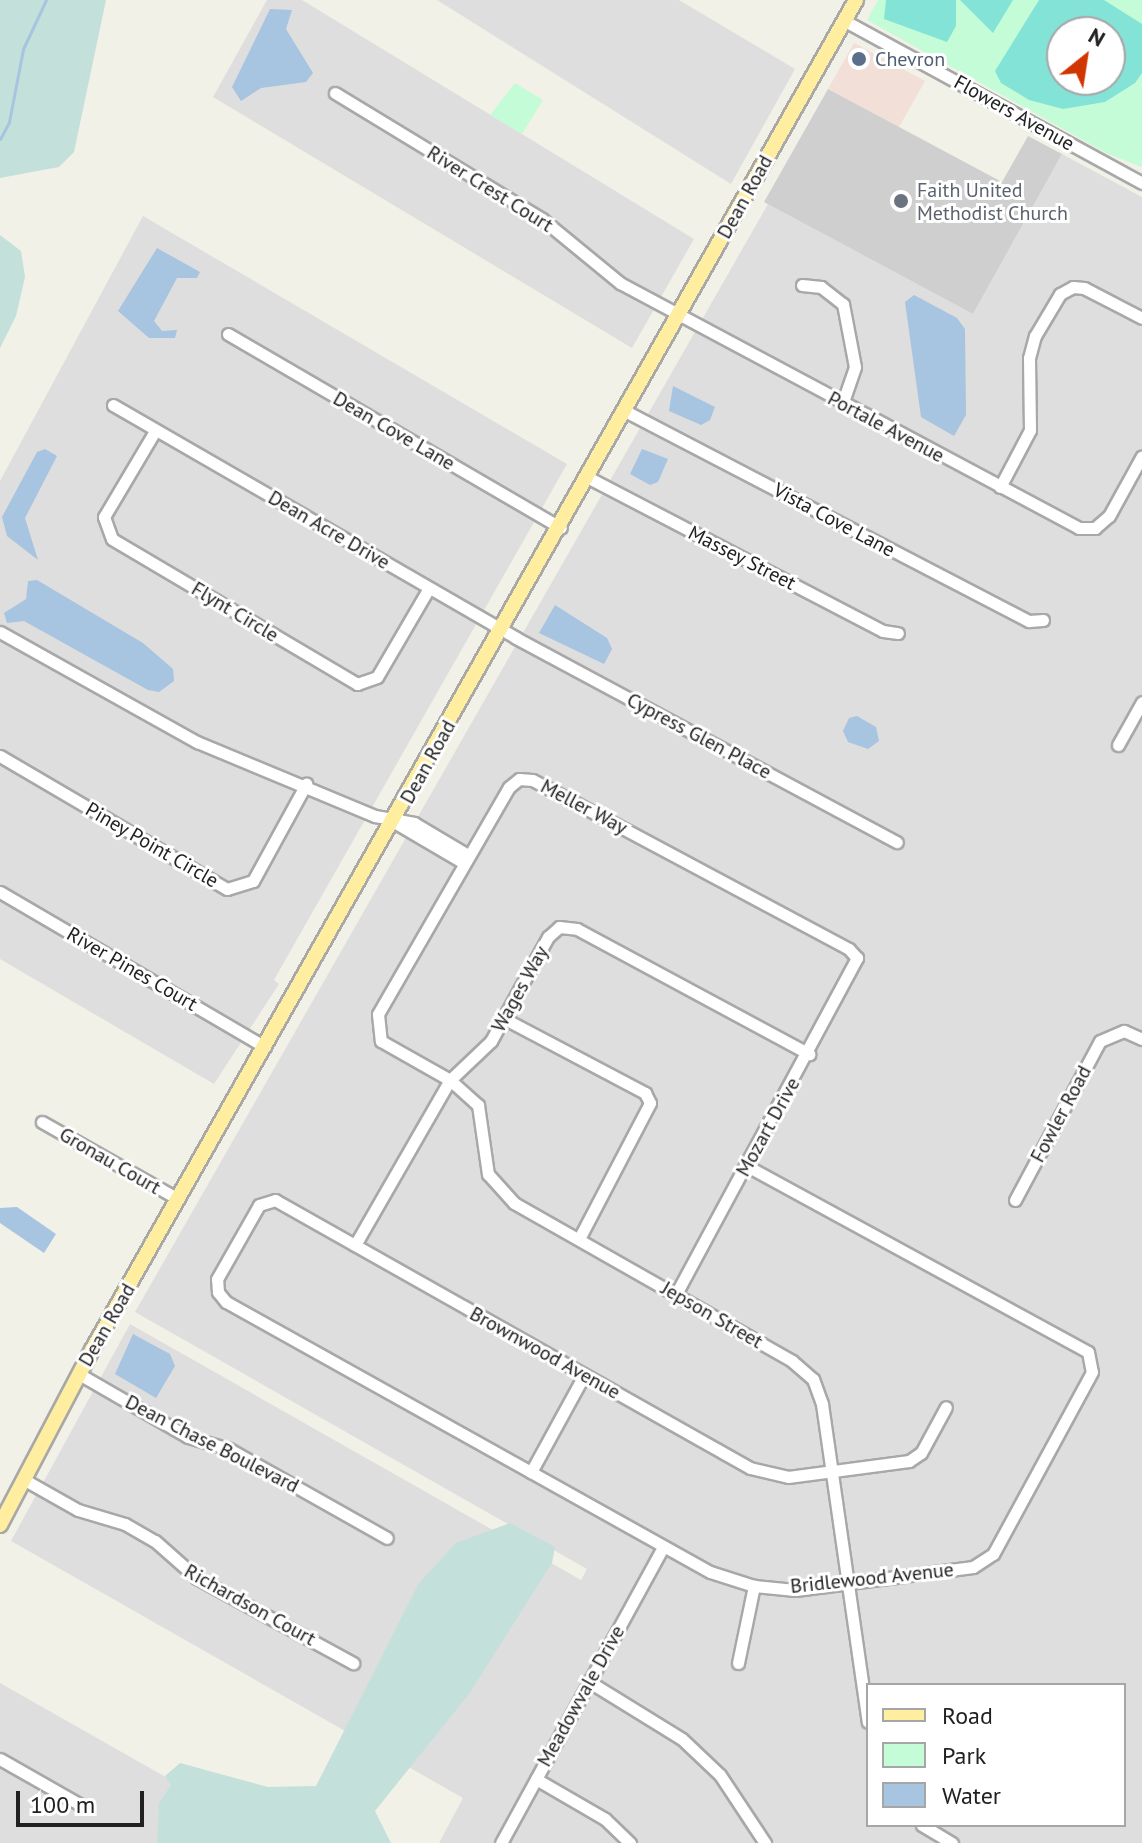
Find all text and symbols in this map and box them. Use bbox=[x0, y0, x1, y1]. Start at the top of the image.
north arrow bbox=[1046, 16, 1126, 96]
text: N bbox=[1084, 21, 1110, 53]
place label: Chevron bbox=[875, 47, 945, 71]
marker: Chevron bbox=[850, 50, 868, 68]
street label: Flowers Avenue bbox=[949, 70, 1079, 156]
street label: River Crest Court bbox=[423, 141, 557, 237]
street label: Dean Road bbox=[712, 151, 778, 243]
place label: Faith United Methodist Church bbox=[917, 178, 1068, 225]
marker: Faith United Methodist Church bbox=[892, 192, 910, 210]
street label: Dean Cove Lane bbox=[329, 386, 459, 476]
street label: Portale Avenue bbox=[823, 386, 949, 468]
street label: Vista Cove Lane bbox=[769, 478, 899, 562]
street label: Dean Acre Drive bbox=[264, 485, 394, 575]
street label: Massey Street bbox=[684, 521, 800, 595]
street label: Flynt Circle bbox=[187, 577, 283, 647]
street label: Cypress Glen Place bbox=[623, 688, 775, 784]
street label: Dean Road bbox=[395, 716, 461, 808]
street label: Meller Way bbox=[536, 774, 632, 840]
street label: Piney Point Circle bbox=[81, 797, 223, 893]
street label: River Pines Court bbox=[62, 922, 202, 1016]
street label: Wages Way bbox=[486, 942, 554, 1036]
street label: Fowler Road bbox=[1026, 1062, 1096, 1166]
street label: Mozart Drive bbox=[731, 1073, 805, 1181]
street label: Gronau Court bbox=[55, 1122, 165, 1200]
street label: Jepson Street bbox=[657, 1276, 767, 1354]
street label: Dean Road bbox=[74, 1279, 140, 1371]
street label: Brownwood Avenue bbox=[465, 1302, 625, 1404]
street label: Dean Chase Boulevard bbox=[121, 1390, 303, 1498]
street label: Bridlewood Avenue bbox=[789, 1557, 955, 1599]
street label: Richardson Court bbox=[180, 1559, 320, 1651]
street label: Meadowvale Drive bbox=[532, 1621, 630, 1771]
legend bbox=[866, 1683, 1126, 1827]
text: Road bbox=[942, 1700, 993, 1731]
text: Park bbox=[942, 1740, 986, 1771]
scale bar bbox=[20, 1775, 148, 1825]
text: Water bbox=[942, 1780, 1001, 1811]
text: 100 m bbox=[30, 1789, 95, 1820]

